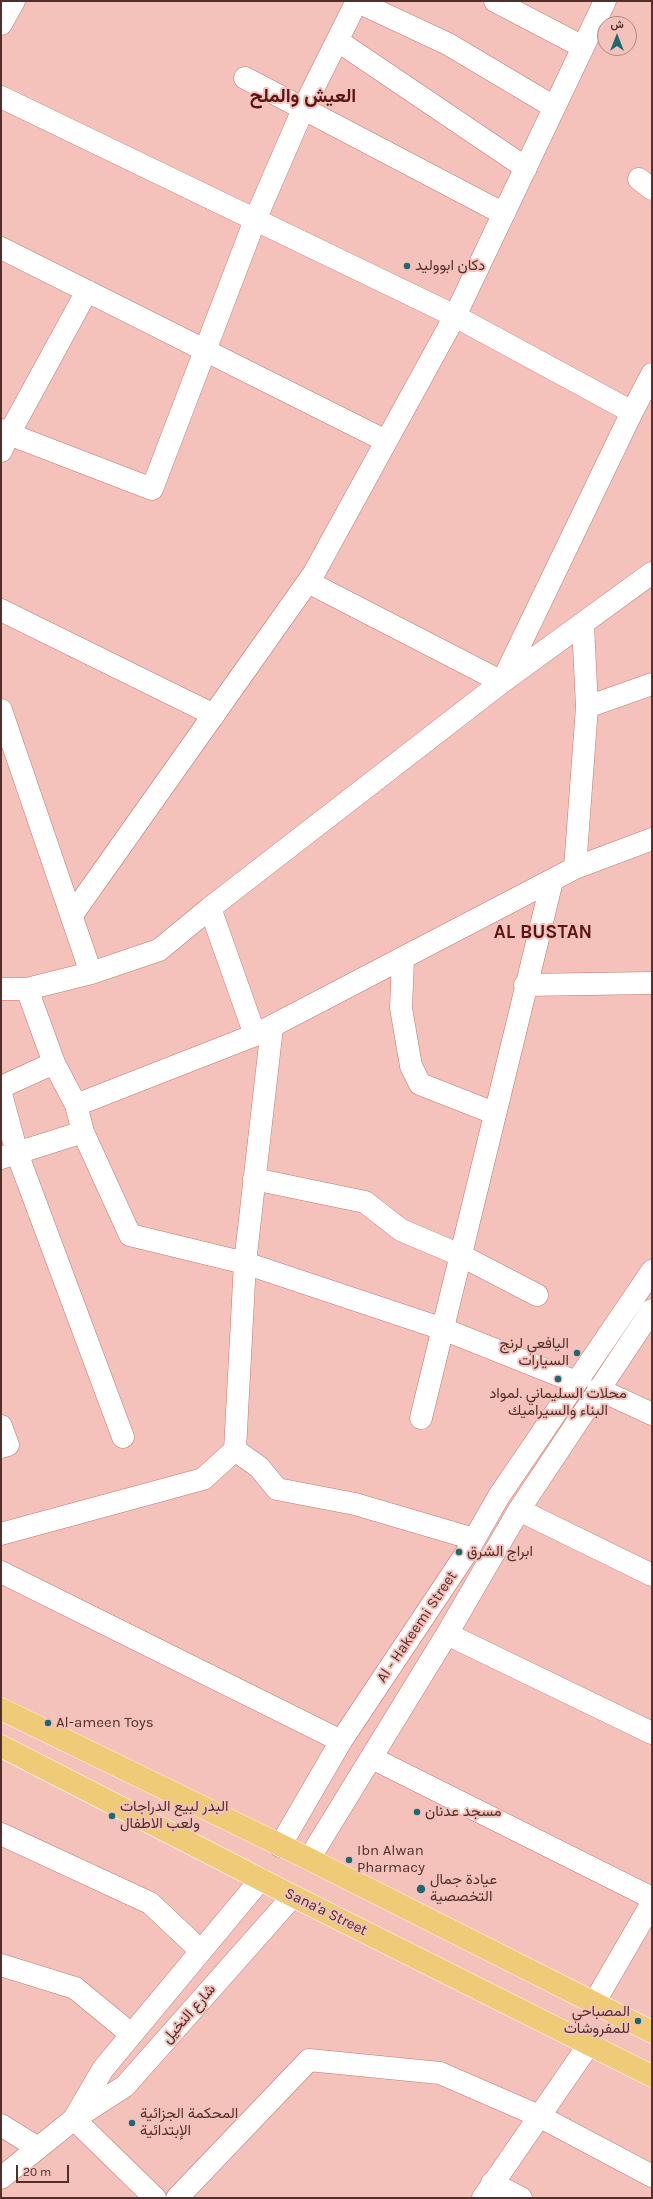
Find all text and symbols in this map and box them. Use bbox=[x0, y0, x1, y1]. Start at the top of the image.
north arrow bbox=[597, 16, 637, 56]
text: ش bbox=[610, 18, 624, 31]
district label: العيش والملح bbox=[250, 86, 356, 108]
place label: دكان ابووليد bbox=[415, 257, 485, 275]
marker: دكان ابووليد bbox=[402, 261, 412, 271]
district label: AL BUSTAN bbox=[489, 922, 597, 944]
place label: اليافعي لرنج السيارات bbox=[499, 1335, 569, 1370]
marker: اليافعي لرنج السيارات bbox=[572, 1348, 582, 1358]
marker: محلات السليماني .لمواد البناء والسيراميك bbox=[553, 1374, 563, 1384]
place label: محلات السليماني .لمواد البناء والسيراميك bbox=[489, 1385, 627, 1420]
place label: ابراج الشرق bbox=[467, 1543, 533, 1561]
marker: ابراج الشرق bbox=[454, 1547, 464, 1557]
street label: Al - Hakeemi Street bbox=[373, 1568, 461, 1686]
place label: Al-ameen Toys bbox=[56, 1714, 154, 1732]
marker: Al-ameen Toys bbox=[43, 1718, 53, 1728]
place label: البدر لبيع الدراجات ولعب الاطفال bbox=[120, 1798, 228, 1833]
place label: مسجد عدنان bbox=[425, 1803, 502, 1821]
marker: مسجد عدنان bbox=[412, 1807, 422, 1817]
marker: البدر لبيع الدراجات ولعب الاطفال bbox=[107, 1811, 117, 1821]
place label: Ibn Alwan Pharmacy bbox=[357, 1842, 425, 1877]
marker: Ibn Alwan Pharmacy bbox=[344, 1855, 354, 1865]
place label: عيادة جمال التخصصية bbox=[430, 1871, 497, 1906]
marker: عيادة جمال التخصصية bbox=[415, 1883, 427, 1895]
street label: Sana'a Street bbox=[282, 1884, 370, 1940]
street label: شارع النخيل bbox=[158, 1981, 220, 2047]
place label: المصباحي للمفروشات bbox=[564, 2003, 630, 2038]
marker: المصباحي للمفروشات bbox=[633, 2016, 643, 2026]
place label: المحكمة الجزائية الإبتدائية bbox=[140, 2105, 238, 2140]
marker: المحكمة الجزائية الإبتدائية bbox=[127, 2118, 137, 2128]
scale bar bbox=[18, 2157, 71, 2183]
text: 20 m bbox=[23, 2165, 51, 2179]

